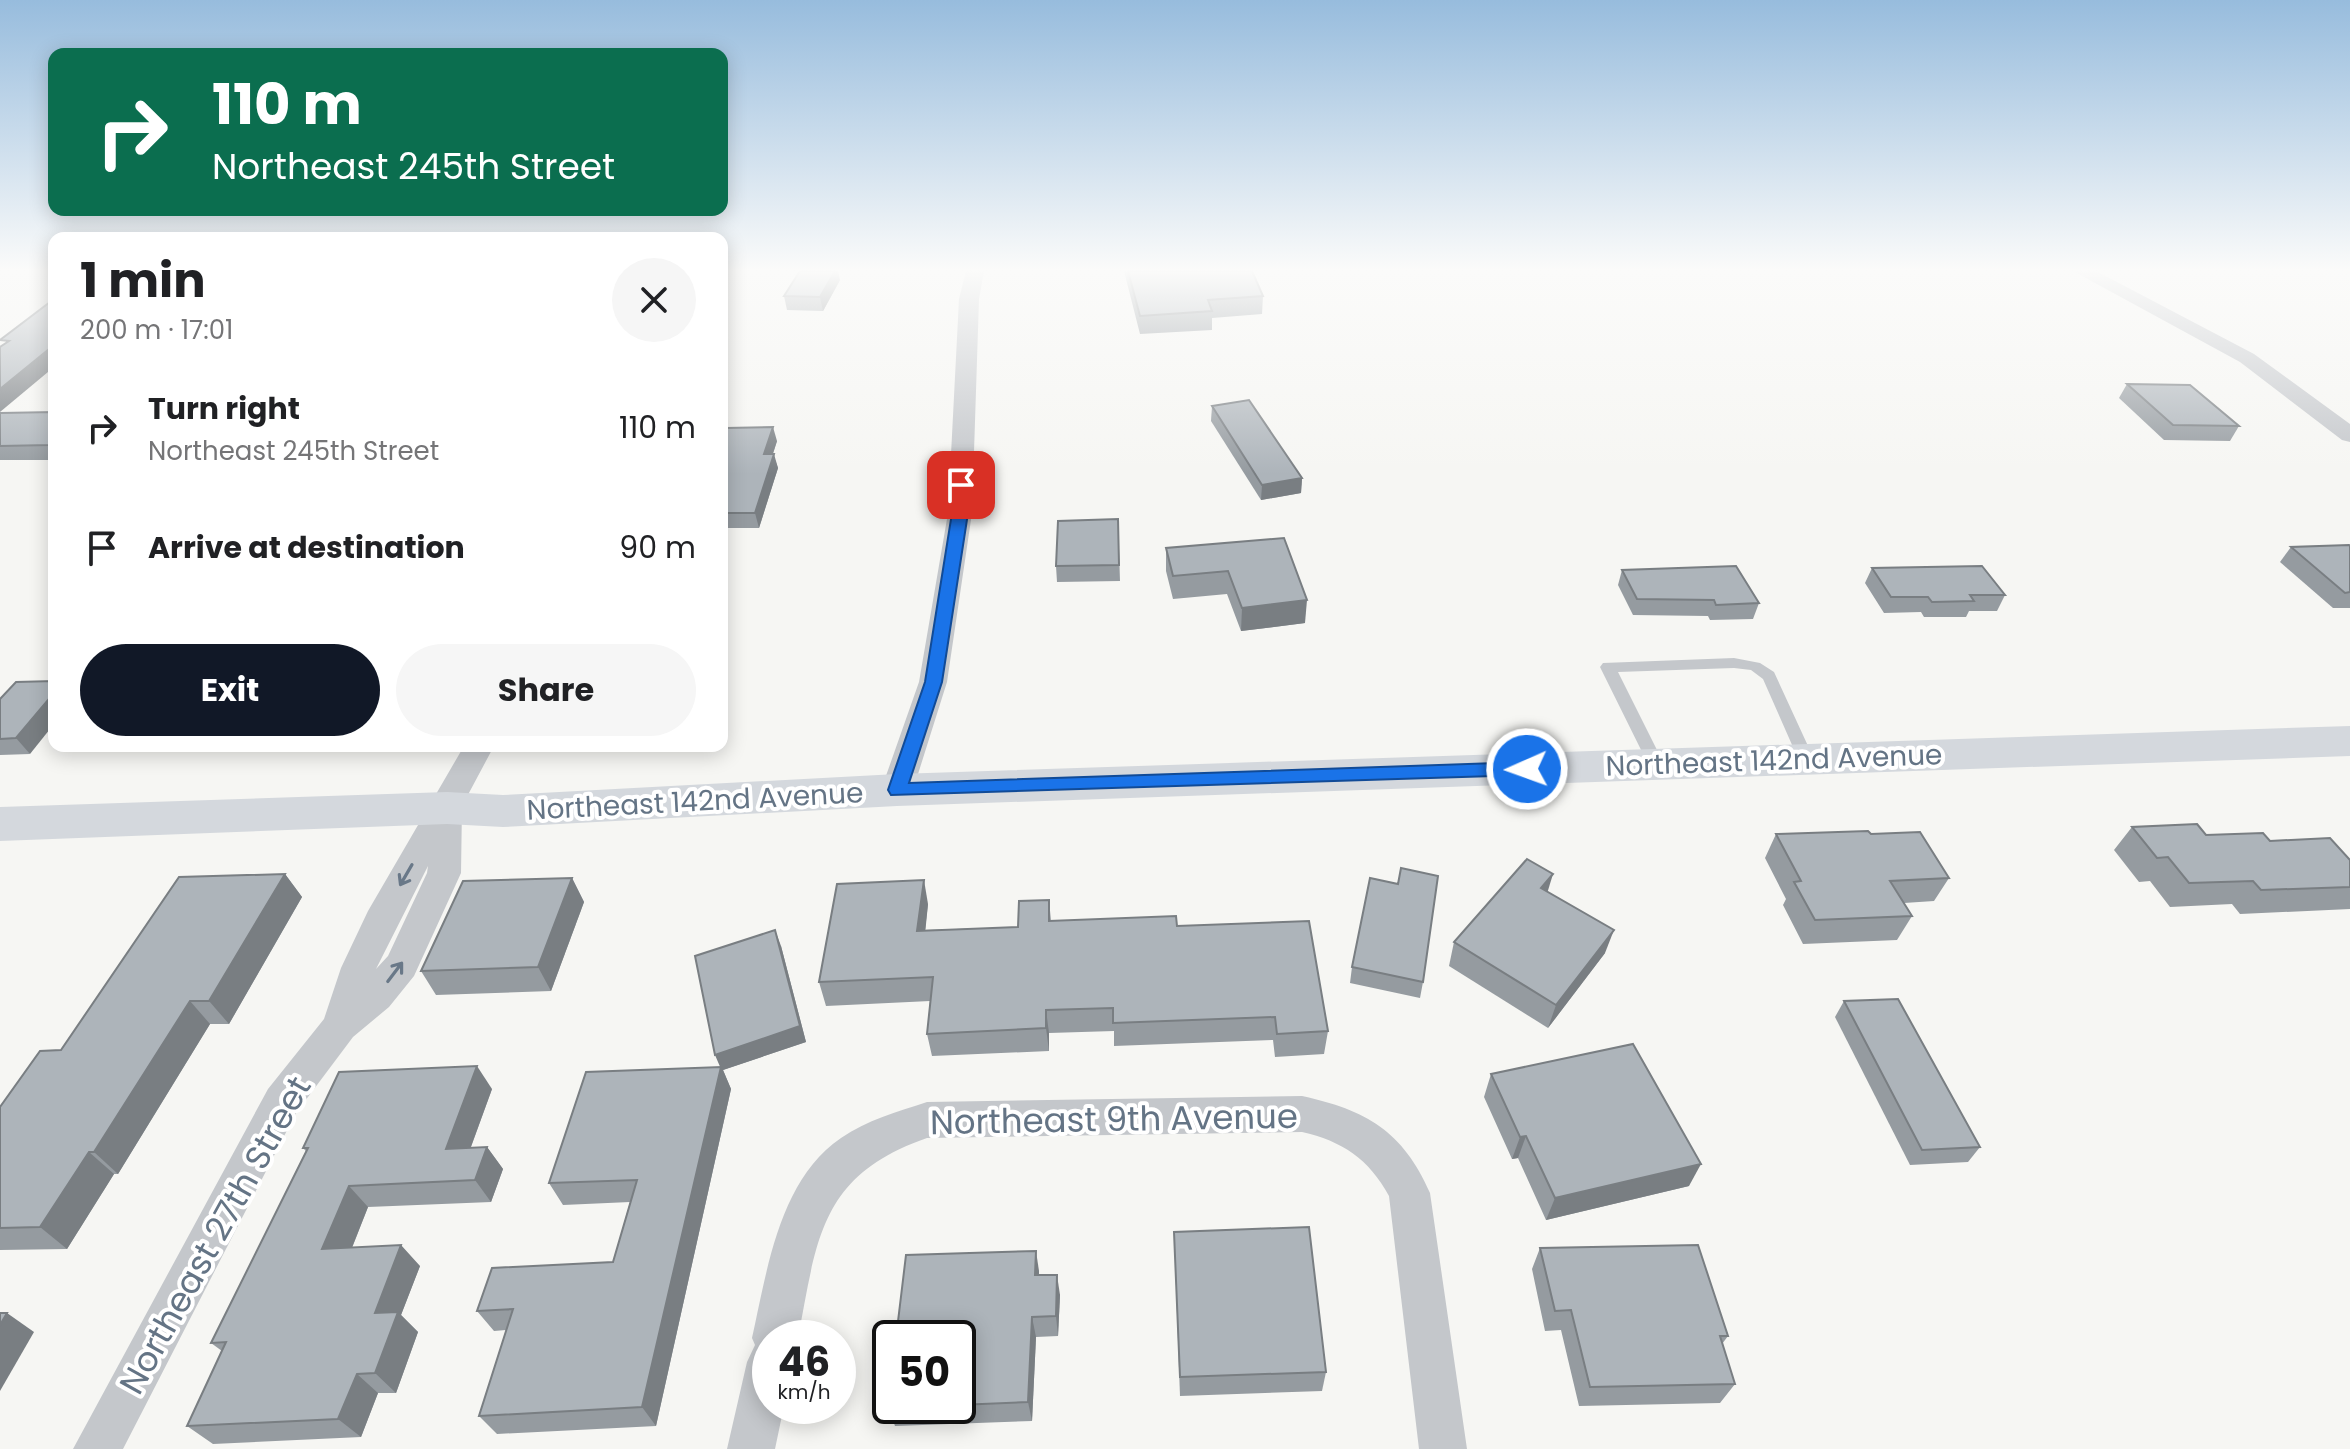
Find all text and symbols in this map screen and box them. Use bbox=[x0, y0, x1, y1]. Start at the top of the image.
text: 110 m bbox=[212, 65, 362, 144]
icon: right bbox=[80, 80, 184, 184]
text: Northeast 245th Street bbox=[212, 141, 615, 192]
text: 1 min bbox=[80, 247, 206, 314]
button: close bbox=[612, 258, 696, 342]
text: 200 m · 17:01 bbox=[80, 312, 233, 348]
text: Turn right bbox=[148, 387, 300, 430]
icon: right bbox=[80, 406, 124, 450]
text: 110 m bbox=[619, 406, 696, 449]
text: Northeast 245th Street bbox=[148, 433, 439, 469]
pin bbox=[927, 451, 995, 519]
icon: arrive bbox=[939, 463, 983, 507]
icon: arrive bbox=[80, 526, 124, 570]
text: Arrive at destination bbox=[148, 526, 465, 569]
text: 90 m bbox=[619, 526, 696, 569]
button: Exit bbox=[80, 644, 380, 736]
button: Share bbox=[396, 644, 696, 736]
position arrow bbox=[1485, 727, 1569, 811]
street label: Northeast 142nd Avenue bbox=[1605, 735, 1943, 786]
street label: Northeast 142nd Avenue bbox=[526, 773, 864, 830]
one-way arrow bbox=[398, 862, 413, 886]
one-way arrow bbox=[387, 962, 404, 984]
street label: Northeast 27th Street bbox=[108, 1067, 322, 1403]
street label: Northeast 9th Avenue bbox=[930, 1092, 1298, 1146]
speed limit sign: 50 bbox=[872, 1320, 976, 1424]
text: 46 bbox=[778, 1334, 830, 1390]
text: km/h bbox=[777, 1378, 831, 1406]

